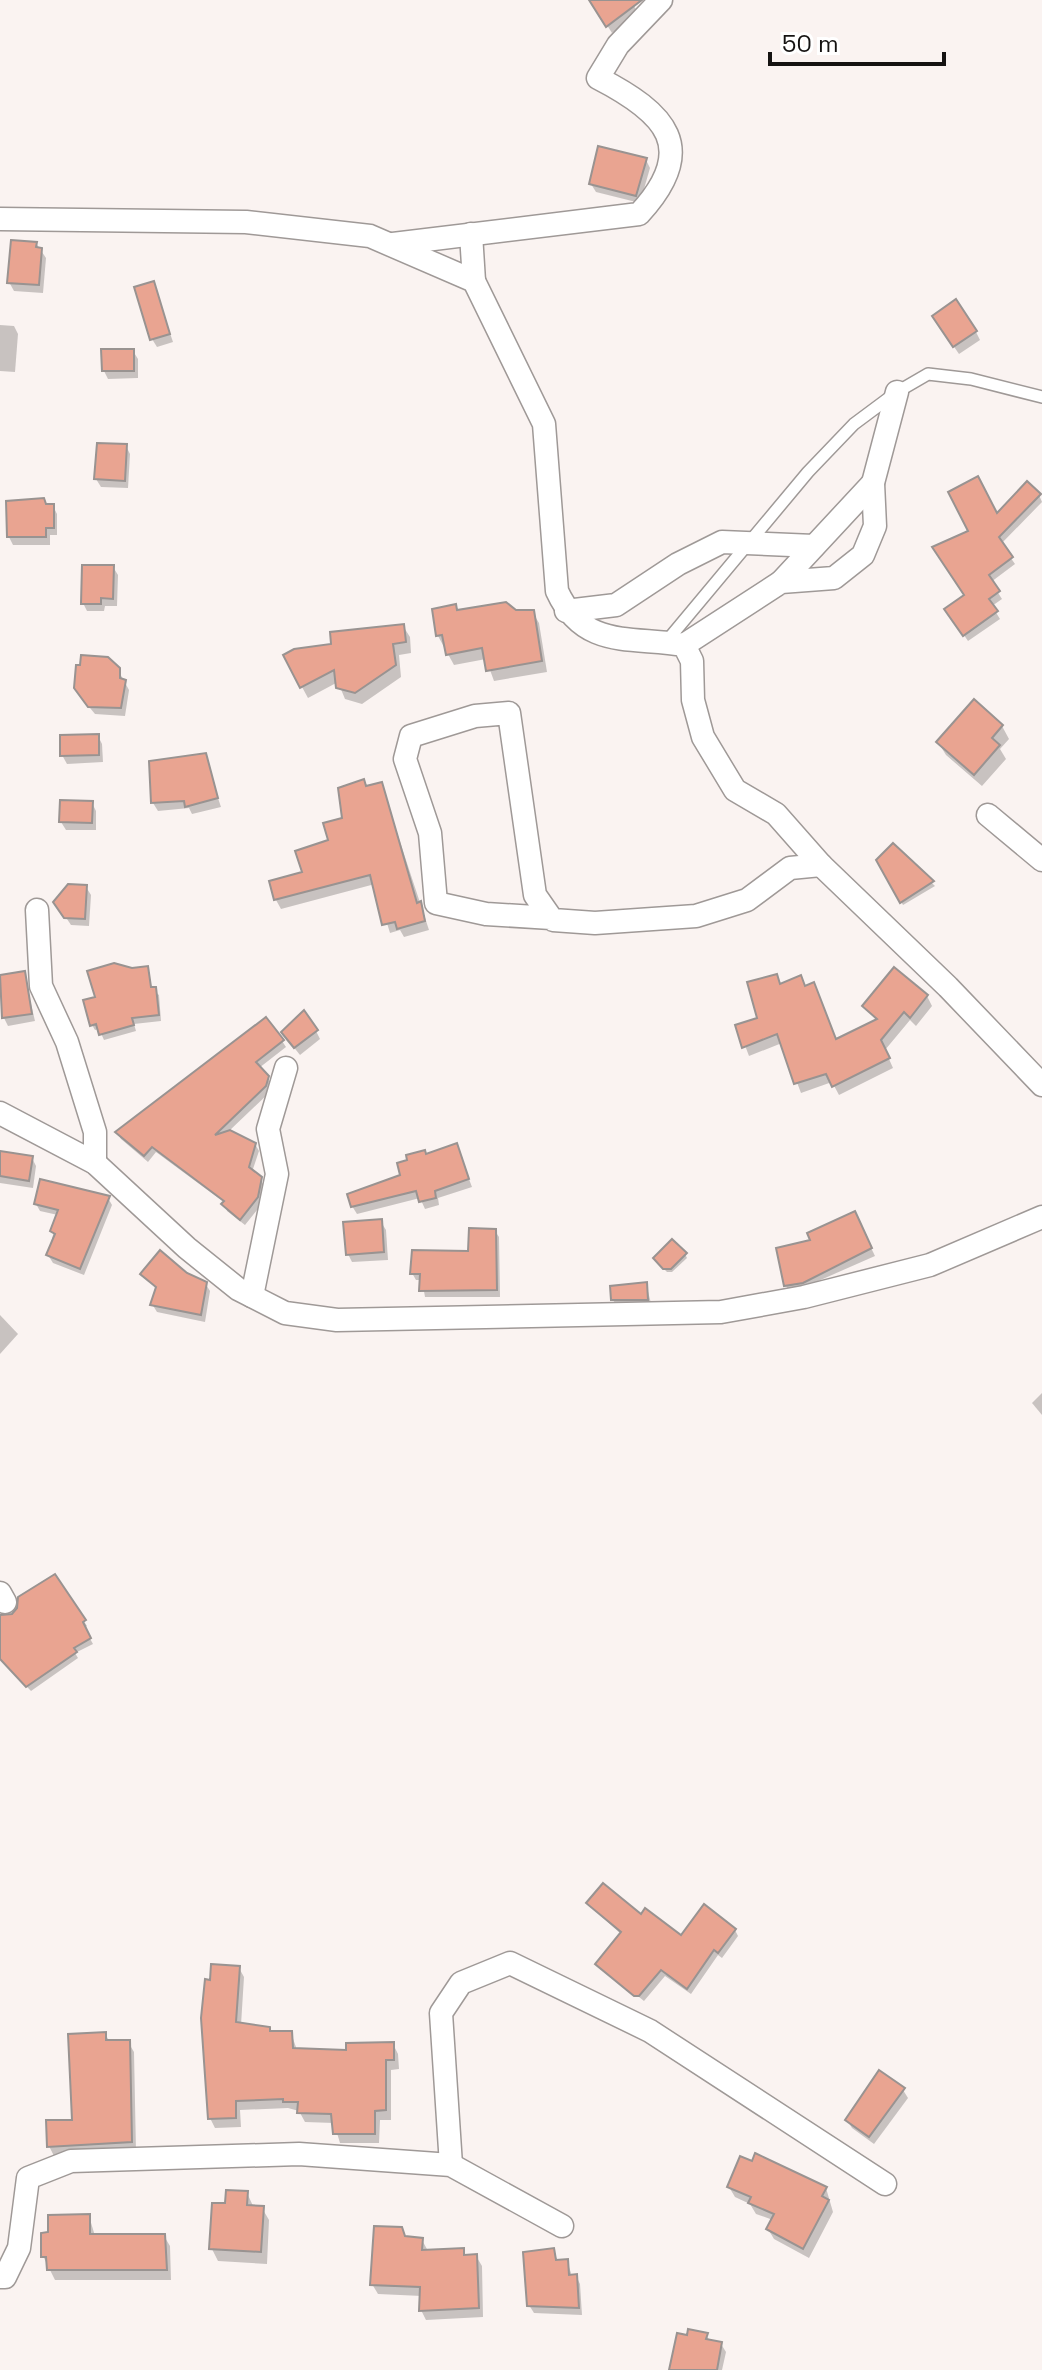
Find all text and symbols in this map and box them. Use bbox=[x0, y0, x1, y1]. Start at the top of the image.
scale bar bbox=[770, 16, 944, 66]
text: 50 m bbox=[782, 28, 839, 59]

